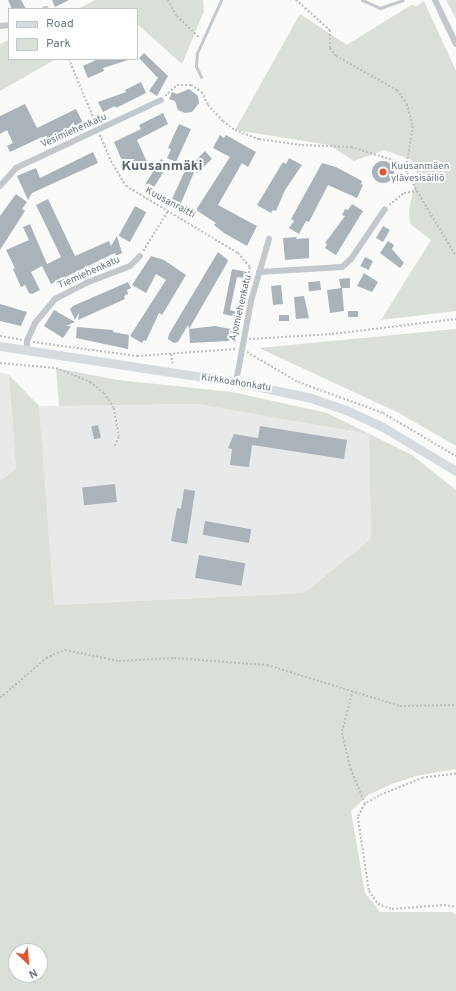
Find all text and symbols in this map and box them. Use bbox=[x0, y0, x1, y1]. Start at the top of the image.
legend bbox=[8, 8, 138, 60]
text: Road bbox=[46, 16, 74, 32]
text: Park bbox=[46, 36, 71, 52]
street label: Vesimiehenkatu bbox=[39, 111, 109, 151]
district label: Kuusanmäki bbox=[121, 159, 203, 175]
place label: Kuusanmäen ylävesisäiliö bbox=[391, 160, 449, 184]
marker: Kuusanmäen ylävesisäiliö bbox=[378, 167, 388, 177]
street label: Kuusanraitti bbox=[143, 185, 197, 221]
street label: Tiemiehenkatu bbox=[56, 254, 122, 292]
street label: Ajomiehenkatu bbox=[228, 274, 254, 342]
street label: Kirkkoahonkatu bbox=[200, 372, 272, 394]
north arrow bbox=[8, 943, 48, 983]
text: N bbox=[26, 965, 39, 981]

